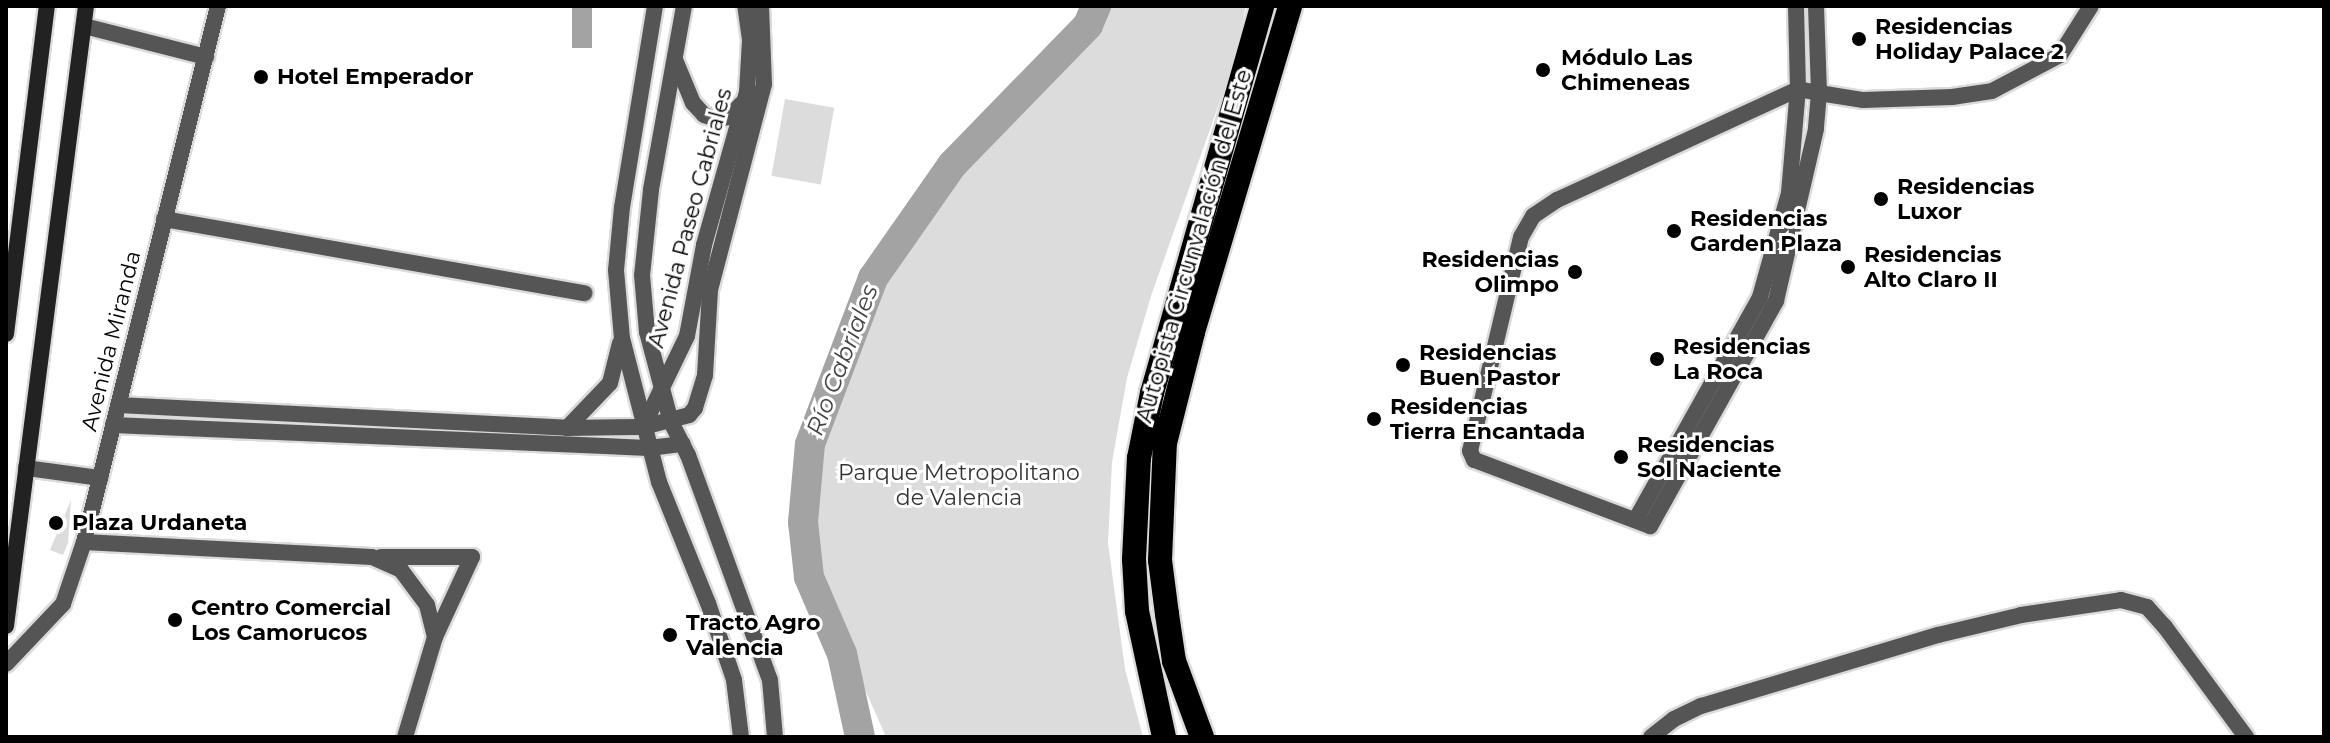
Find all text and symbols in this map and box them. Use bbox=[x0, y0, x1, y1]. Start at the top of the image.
place label: Residencias Holiday Palace 2 bbox=[1875, 13, 2064, 64]
marker: Residencias Holiday Palace 2 bbox=[1850, 30, 1868, 48]
place label: Módulo Las Chimeneas bbox=[1561, 44, 1693, 96]
marker: Módulo Las Chimeneas bbox=[1532, 59, 1554, 81]
place label: Hotel Emperador bbox=[277, 64, 473, 90]
street label: Autopista Circunvalación del Este bbox=[1131, 66, 1257, 426]
marker: Hotel Emperador bbox=[252, 68, 270, 86]
street label: Avenida Paseo Cabriales bbox=[643, 85, 737, 351]
place label: Residencias Luxor bbox=[1897, 173, 2035, 224]
marker: Residencias Luxor bbox=[1872, 190, 1890, 208]
place label: Residencias Garden Plaza bbox=[1690, 205, 1842, 256]
marker: Residencias Garden Plaza bbox=[1665, 222, 1683, 240]
place label: Residencias Alto Claro II bbox=[1864, 241, 2002, 292]
place label: Residencias Olimpo bbox=[1421, 246, 1559, 298]
street label: Avenida Miranda bbox=[76, 248, 146, 434]
marker: Residencias Alto Claro II bbox=[1839, 258, 1857, 276]
marker: Residencias Olimpo bbox=[1566, 263, 1584, 281]
water label: Río Cabriales bbox=[800, 281, 884, 439]
place label: Residencias La Roca bbox=[1673, 333, 1811, 384]
place label: Residencias Buen Pastor bbox=[1419, 339, 1560, 390]
marker: Residencias La Roca bbox=[1648, 350, 1666, 368]
marker: Residencias Buen Pastor bbox=[1394, 356, 1412, 374]
place label: Residencias Tierra Encantada bbox=[1390, 393, 1585, 444]
marker: Residencias Tierra Encantada bbox=[1365, 410, 1383, 428]
place label: Residencias Sol Naciente bbox=[1637, 431, 1781, 482]
marker: Residencias Sol Naciente bbox=[1612, 448, 1630, 466]
park label: Parque Metropolitano de Valencia bbox=[838, 459, 1080, 510]
place label: Plaza Urdaneta bbox=[72, 510, 247, 536]
marker: Plaza Urdaneta bbox=[47, 514, 65, 532]
place label: Centro Comercial Los Camorucos bbox=[191, 594, 391, 646]
place label: Tracto Agro Valencia bbox=[686, 609, 820, 660]
marker: Centro Comercial Los Camorucos bbox=[166, 611, 184, 629]
marker: Tracto Agro Valencia bbox=[661, 626, 679, 644]

